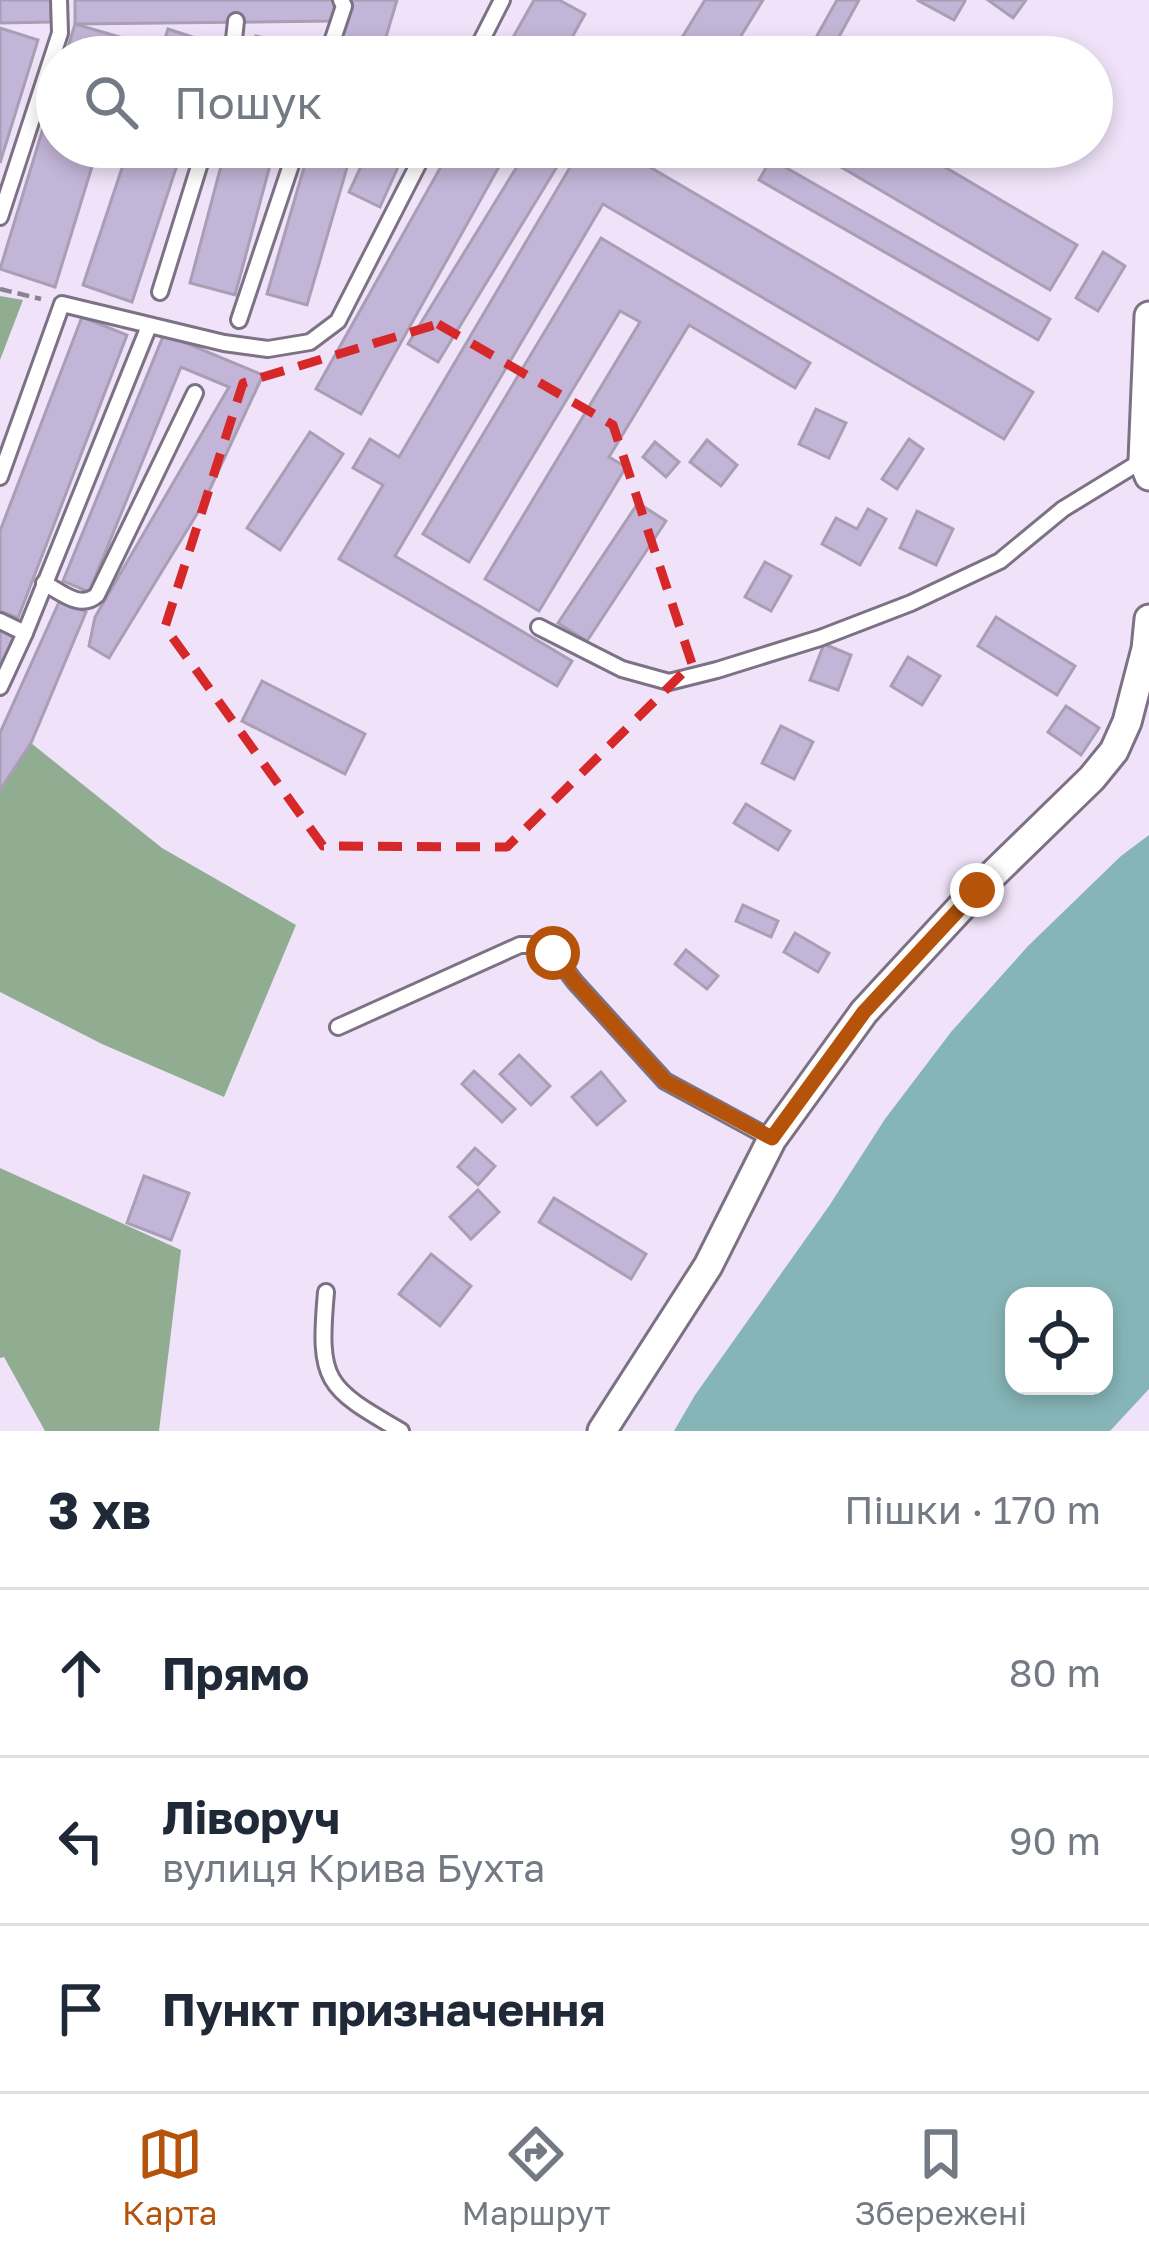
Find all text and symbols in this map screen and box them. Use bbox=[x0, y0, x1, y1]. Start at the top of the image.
search box bbox=[36, 36, 1113, 168]
icon: search bbox=[78, 69, 144, 135]
text: Пошук bbox=[174, 75, 322, 129]
route end bbox=[950, 863, 1004, 917]
route start bbox=[526, 926, 580, 980]
map controls bbox=[1005, 1287, 1113, 1395]
button: locate bbox=[1005, 1287, 1113, 1395]
text: 3 хв bbox=[48, 1479, 151, 1540]
text: Пішки · 170 m bbox=[844, 1486, 1101, 1533]
icon: ahead bbox=[48, 1640, 114, 1706]
text: Прямо bbox=[162, 1646, 309, 1700]
text: 80 m bbox=[1009, 1649, 1101, 1696]
text: Ліворуч bbox=[162, 1790, 340, 1844]
icon: left bbox=[48, 1808, 114, 1874]
text: 90 m bbox=[1009, 1817, 1101, 1864]
text: вулиця Крива Бухта bbox=[162, 1844, 545, 1891]
icon: arrive bbox=[48, 1976, 114, 2042]
text: Пункт призначення bbox=[162, 1982, 605, 2036]
tab: Карта bbox=[122, 2121, 218, 2232]
tab: Маршрут bbox=[462, 2121, 611, 2232]
tab: Збережені bbox=[854, 2121, 1027, 2232]

